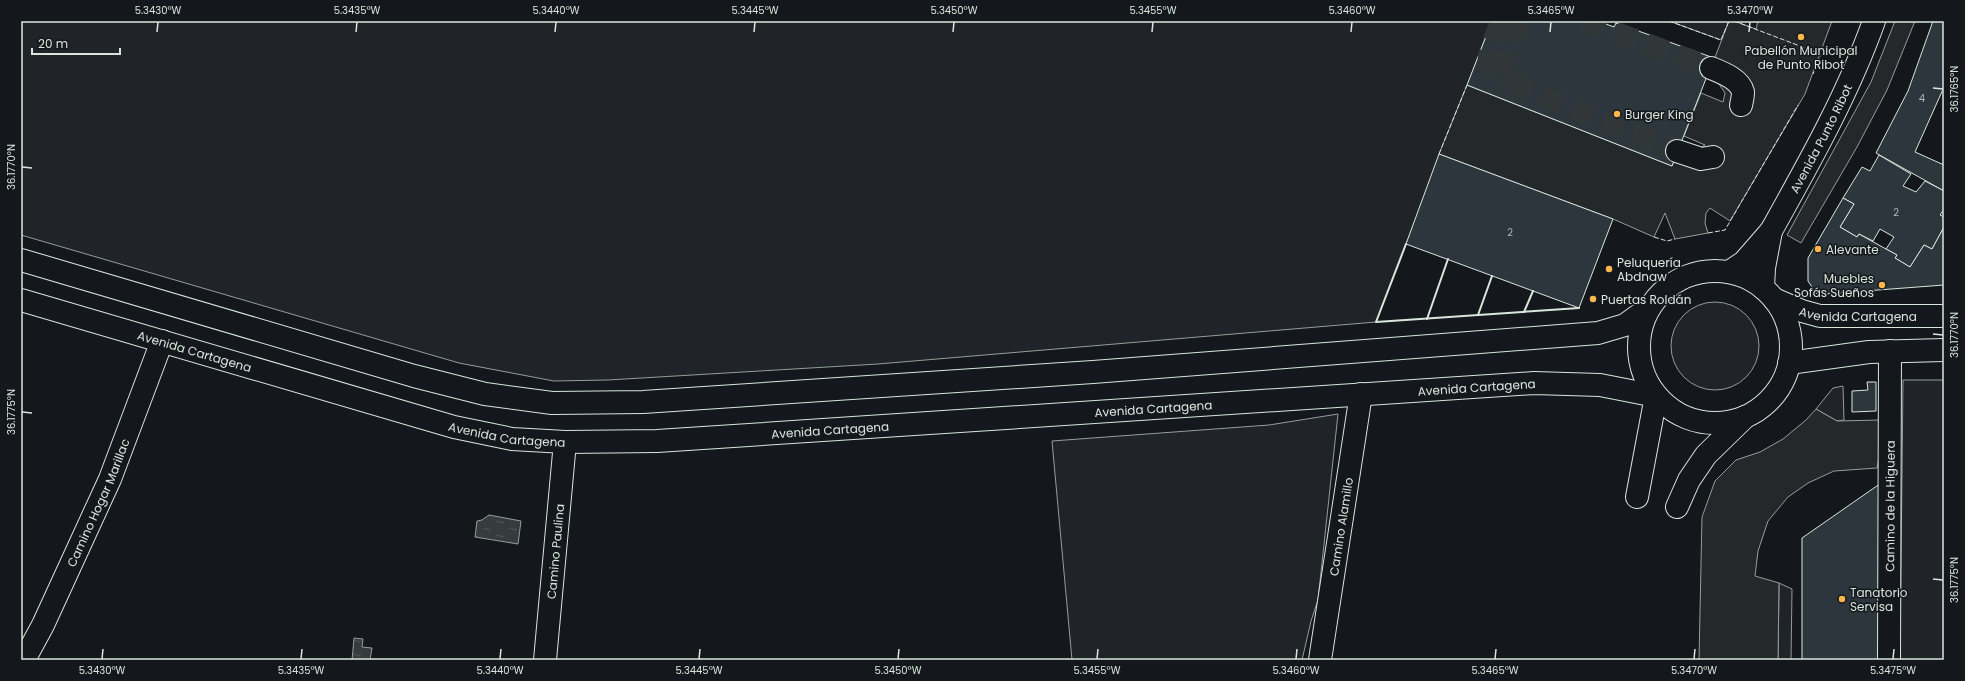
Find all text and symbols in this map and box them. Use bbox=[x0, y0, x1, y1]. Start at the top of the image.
text: 5.3430°W bbox=[135, 3, 182, 18]
text: 5.3435°W bbox=[334, 3, 381, 18]
text: 5.3440°W bbox=[533, 3, 580, 18]
text: 5.3445°W bbox=[732, 3, 779, 18]
text: 5.3450°W bbox=[931, 3, 978, 18]
text: 5.3455°W bbox=[1130, 3, 1177, 18]
text: 5.3460°W bbox=[1328, 3, 1376, 18]
text: 5.3465°W bbox=[1527, 3, 1575, 18]
text: 5.3470°W bbox=[1727, 3, 1773, 18]
scale bar bbox=[32, 30, 120, 56]
marker: Pabellón Municipal de Punto Ribot bbox=[1796, 32, 1806, 42]
text: 20 m bbox=[38, 35, 68, 52]
place label: Pabellón Municipal de Punto Ribot bbox=[1744, 42, 1858, 73]
text: 36.1765°N bbox=[1947, 66, 1962, 112]
street label: Avenida Punto Ribot bbox=[1785, 81, 1856, 196]
house number: 4 bbox=[1919, 91, 1925, 106]
place label: Burger King bbox=[1625, 106, 1694, 123]
marker: Burger King bbox=[1612, 109, 1622, 119]
text: 36.1770°N bbox=[4, 144, 19, 190]
house number: 2 bbox=[1893, 205, 1899, 220]
house number: 2 bbox=[1507, 225, 1513, 240]
place label: Alevante bbox=[1826, 241, 1879, 258]
marker: Alevante bbox=[1813, 244, 1823, 254]
place label: Peluquería Abdnaw bbox=[1617, 254, 1681, 285]
marker: Peluquería Abdnaw bbox=[1604, 264, 1614, 274]
place label: Muebles Sofás Sueños bbox=[1794, 270, 1874, 301]
marker: Muebles Sofás Sueños bbox=[1877, 280, 1887, 290]
place label: Puertas Roldán bbox=[1601, 291, 1691, 308]
marker: Puertas Roldán bbox=[1588, 294, 1598, 304]
street label: Avenida Cartagena bbox=[1797, 302, 1917, 325]
text: 36.1770°N bbox=[1947, 312, 1962, 358]
street label: Avenida Cartagena bbox=[136, 326, 254, 376]
street label: Avenida Cartagena bbox=[1417, 374, 1536, 399]
text: 36.1775°N bbox=[4, 389, 19, 435]
street label: Avenida Cartagena bbox=[1094, 396, 1213, 421]
street label: Avenida Cartagena bbox=[447, 417, 566, 451]
street label: Avenida Cartagena bbox=[771, 417, 890, 442]
street label: Camino Hogar Marillac bbox=[62, 436, 133, 570]
street label: Camino de la Higuera bbox=[1881, 440, 1898, 572]
street label: Camino Alamillo bbox=[1325, 476, 1357, 577]
street label: Camino Paulina bbox=[542, 503, 568, 600]
text: 36.1775°N bbox=[1947, 557, 1962, 603]
place label: Tanatorio Servisa bbox=[1850, 584, 1908, 615]
marker: Tanatorio Servisa bbox=[1837, 594, 1847, 604]
text: 5.3430°W bbox=[79, 663, 126, 678]
text: 5.3435°W bbox=[278, 663, 325, 678]
text: 5.3440°W bbox=[477, 663, 524, 678]
text: 5.3445°W bbox=[676, 663, 723, 678]
text: 5.3450°W bbox=[875, 663, 922, 678]
text: 5.3455°W bbox=[1074, 663, 1121, 678]
text: 5.3460°W bbox=[1272, 663, 1320, 678]
text: 5.3465°W bbox=[1471, 663, 1519, 678]
text: 5.3470°W bbox=[1671, 663, 1717, 678]
text: 5.3475°W bbox=[1870, 663, 1916, 678]

